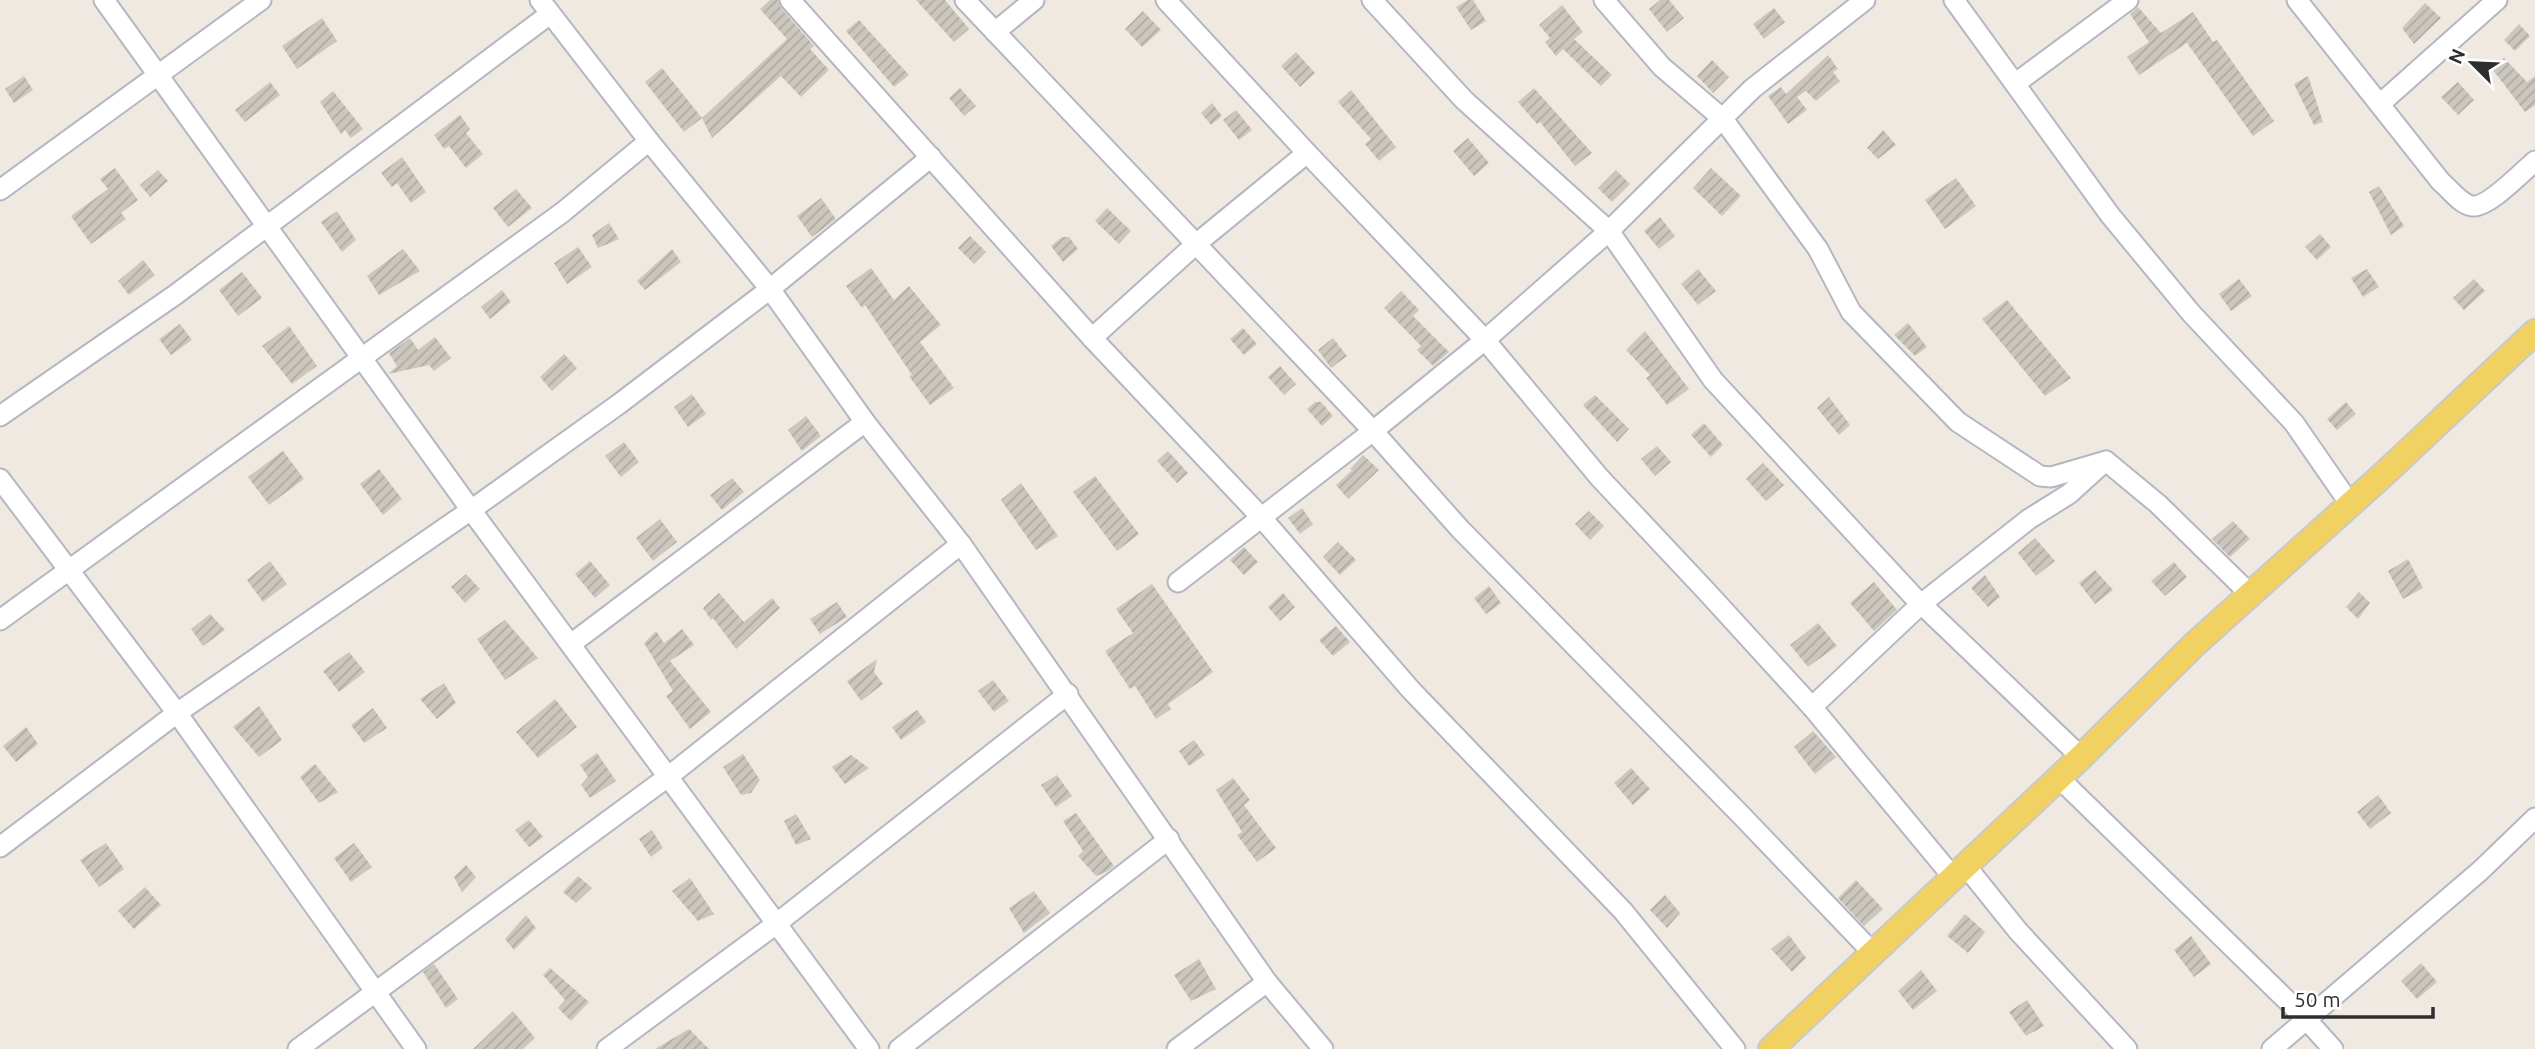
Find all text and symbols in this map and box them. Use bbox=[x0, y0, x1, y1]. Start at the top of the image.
north arrow bbox=[2437, 28, 2507, 98]
text: N bbox=[2444, 45, 2469, 67]
scale bar bbox=[2283, 976, 2434, 1020]
text: 50 m bbox=[2294, 987, 2341, 1011]

